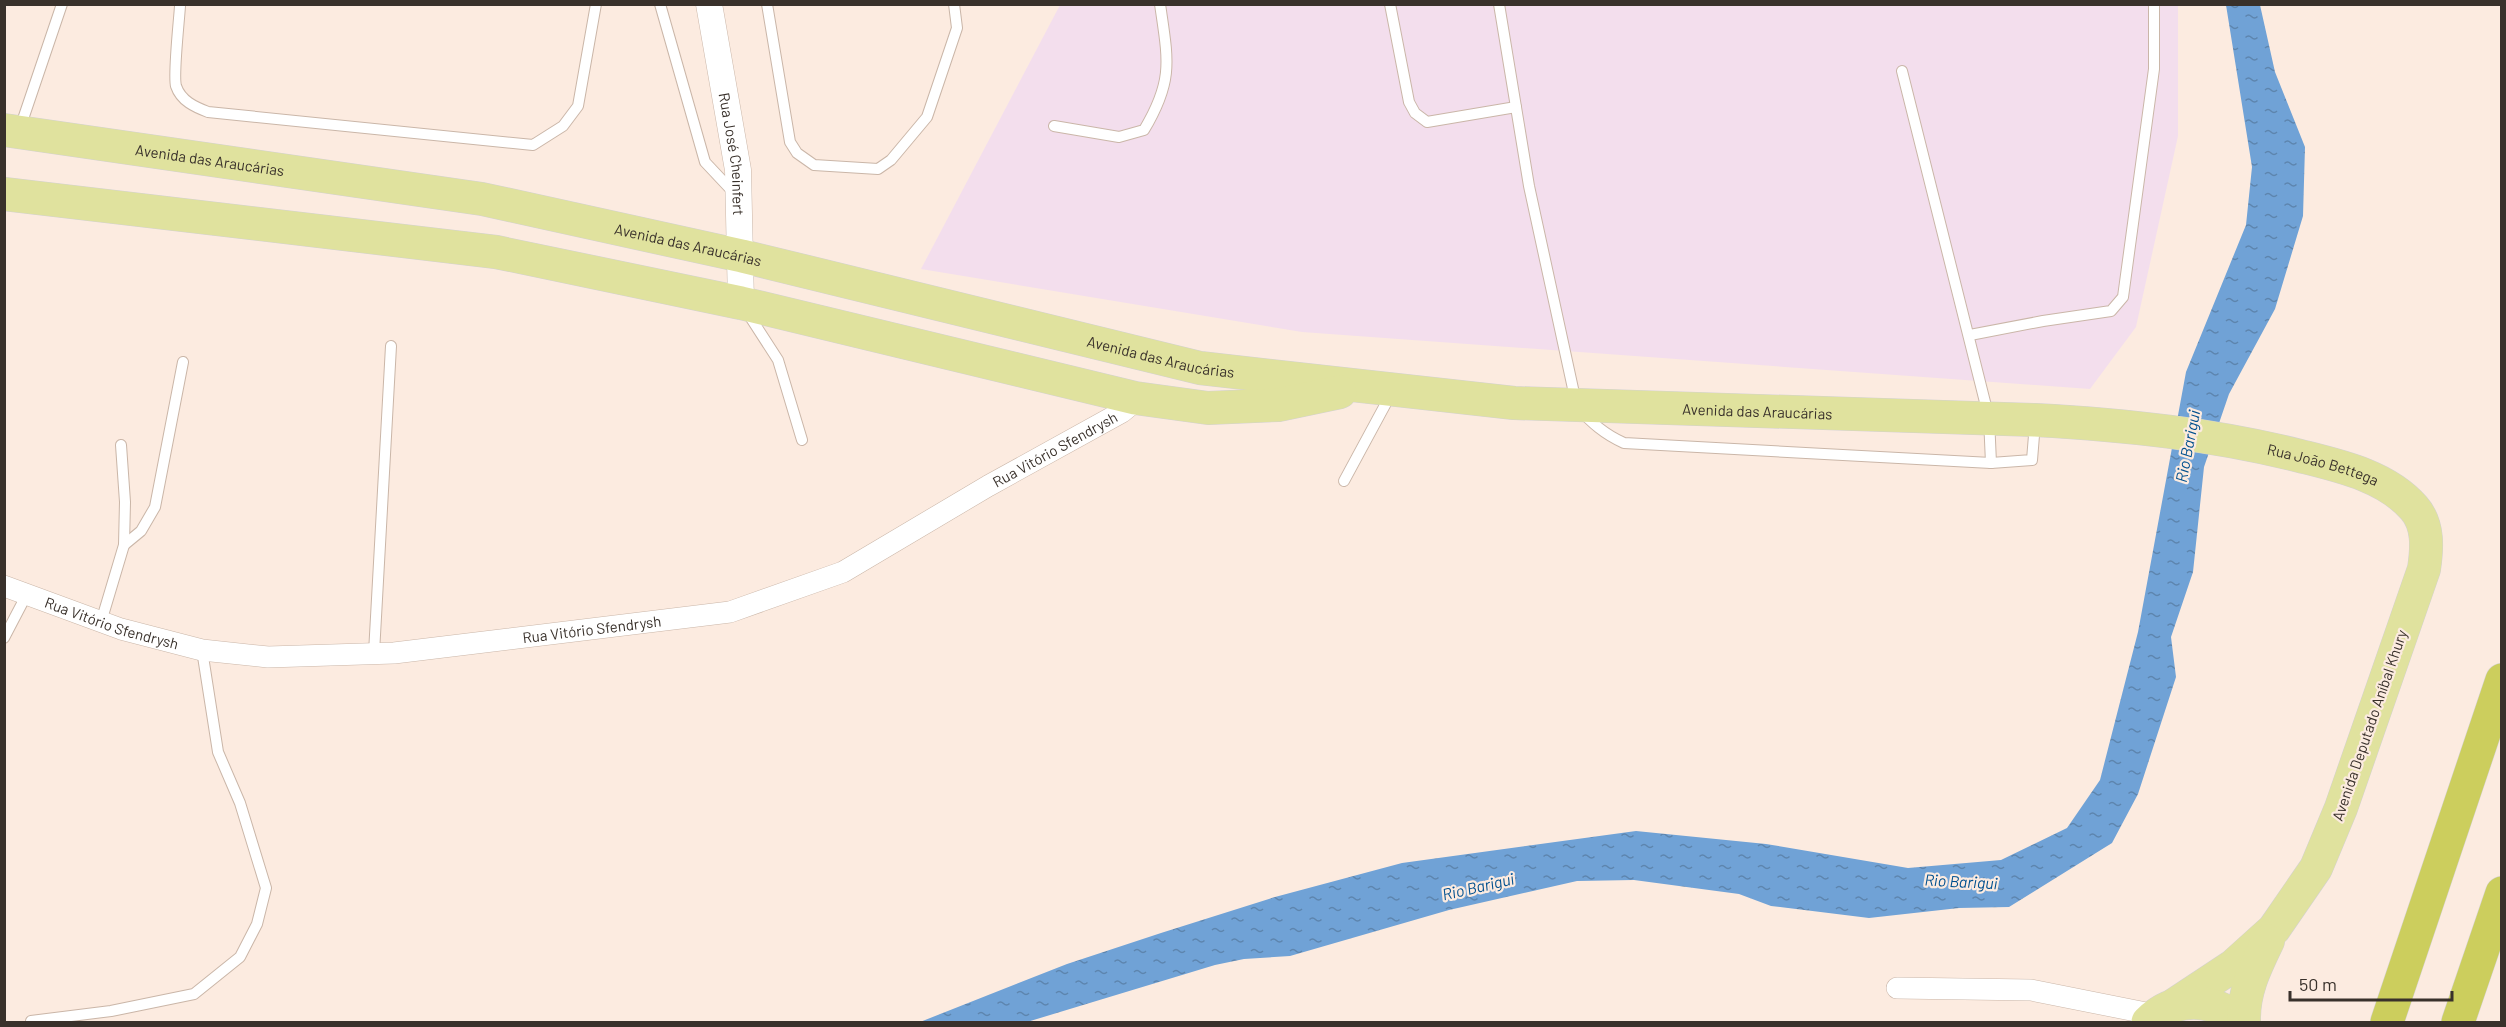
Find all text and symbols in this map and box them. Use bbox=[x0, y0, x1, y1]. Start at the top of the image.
street label: Rua José Cheinfert bbox=[716, 91, 748, 216]
street label: Avenida das Araucárias bbox=[134, 140, 286, 179]
street label: Avenida das Araucárias bbox=[613, 219, 764, 270]
street label: Avenida das Araucárias bbox=[1085, 332, 1235, 381]
street label: Avenida das Araucárias bbox=[1682, 399, 1833, 422]
street label: Rua Vitório Sfendrysh bbox=[989, 407, 1120, 491]
water label: Rio Barigui bbox=[2171, 408, 2203, 484]
street label: Rua João Bettega bbox=[2266, 440, 2382, 489]
street label: Rua Vitório Sfendrysh bbox=[42, 593, 181, 653]
street label: Rua Vitório Sfendrysh bbox=[521, 611, 662, 646]
street label: Avenida Deputado Aníbal Khury bbox=[2328, 627, 2410, 823]
water label: Rio Barigui bbox=[1440, 869, 1516, 903]
water label: Rio Barigui bbox=[1924, 870, 1998, 892]
scale bar bbox=[2290, 964, 2452, 1002]
text: 50 m bbox=[2299, 973, 2337, 995]

